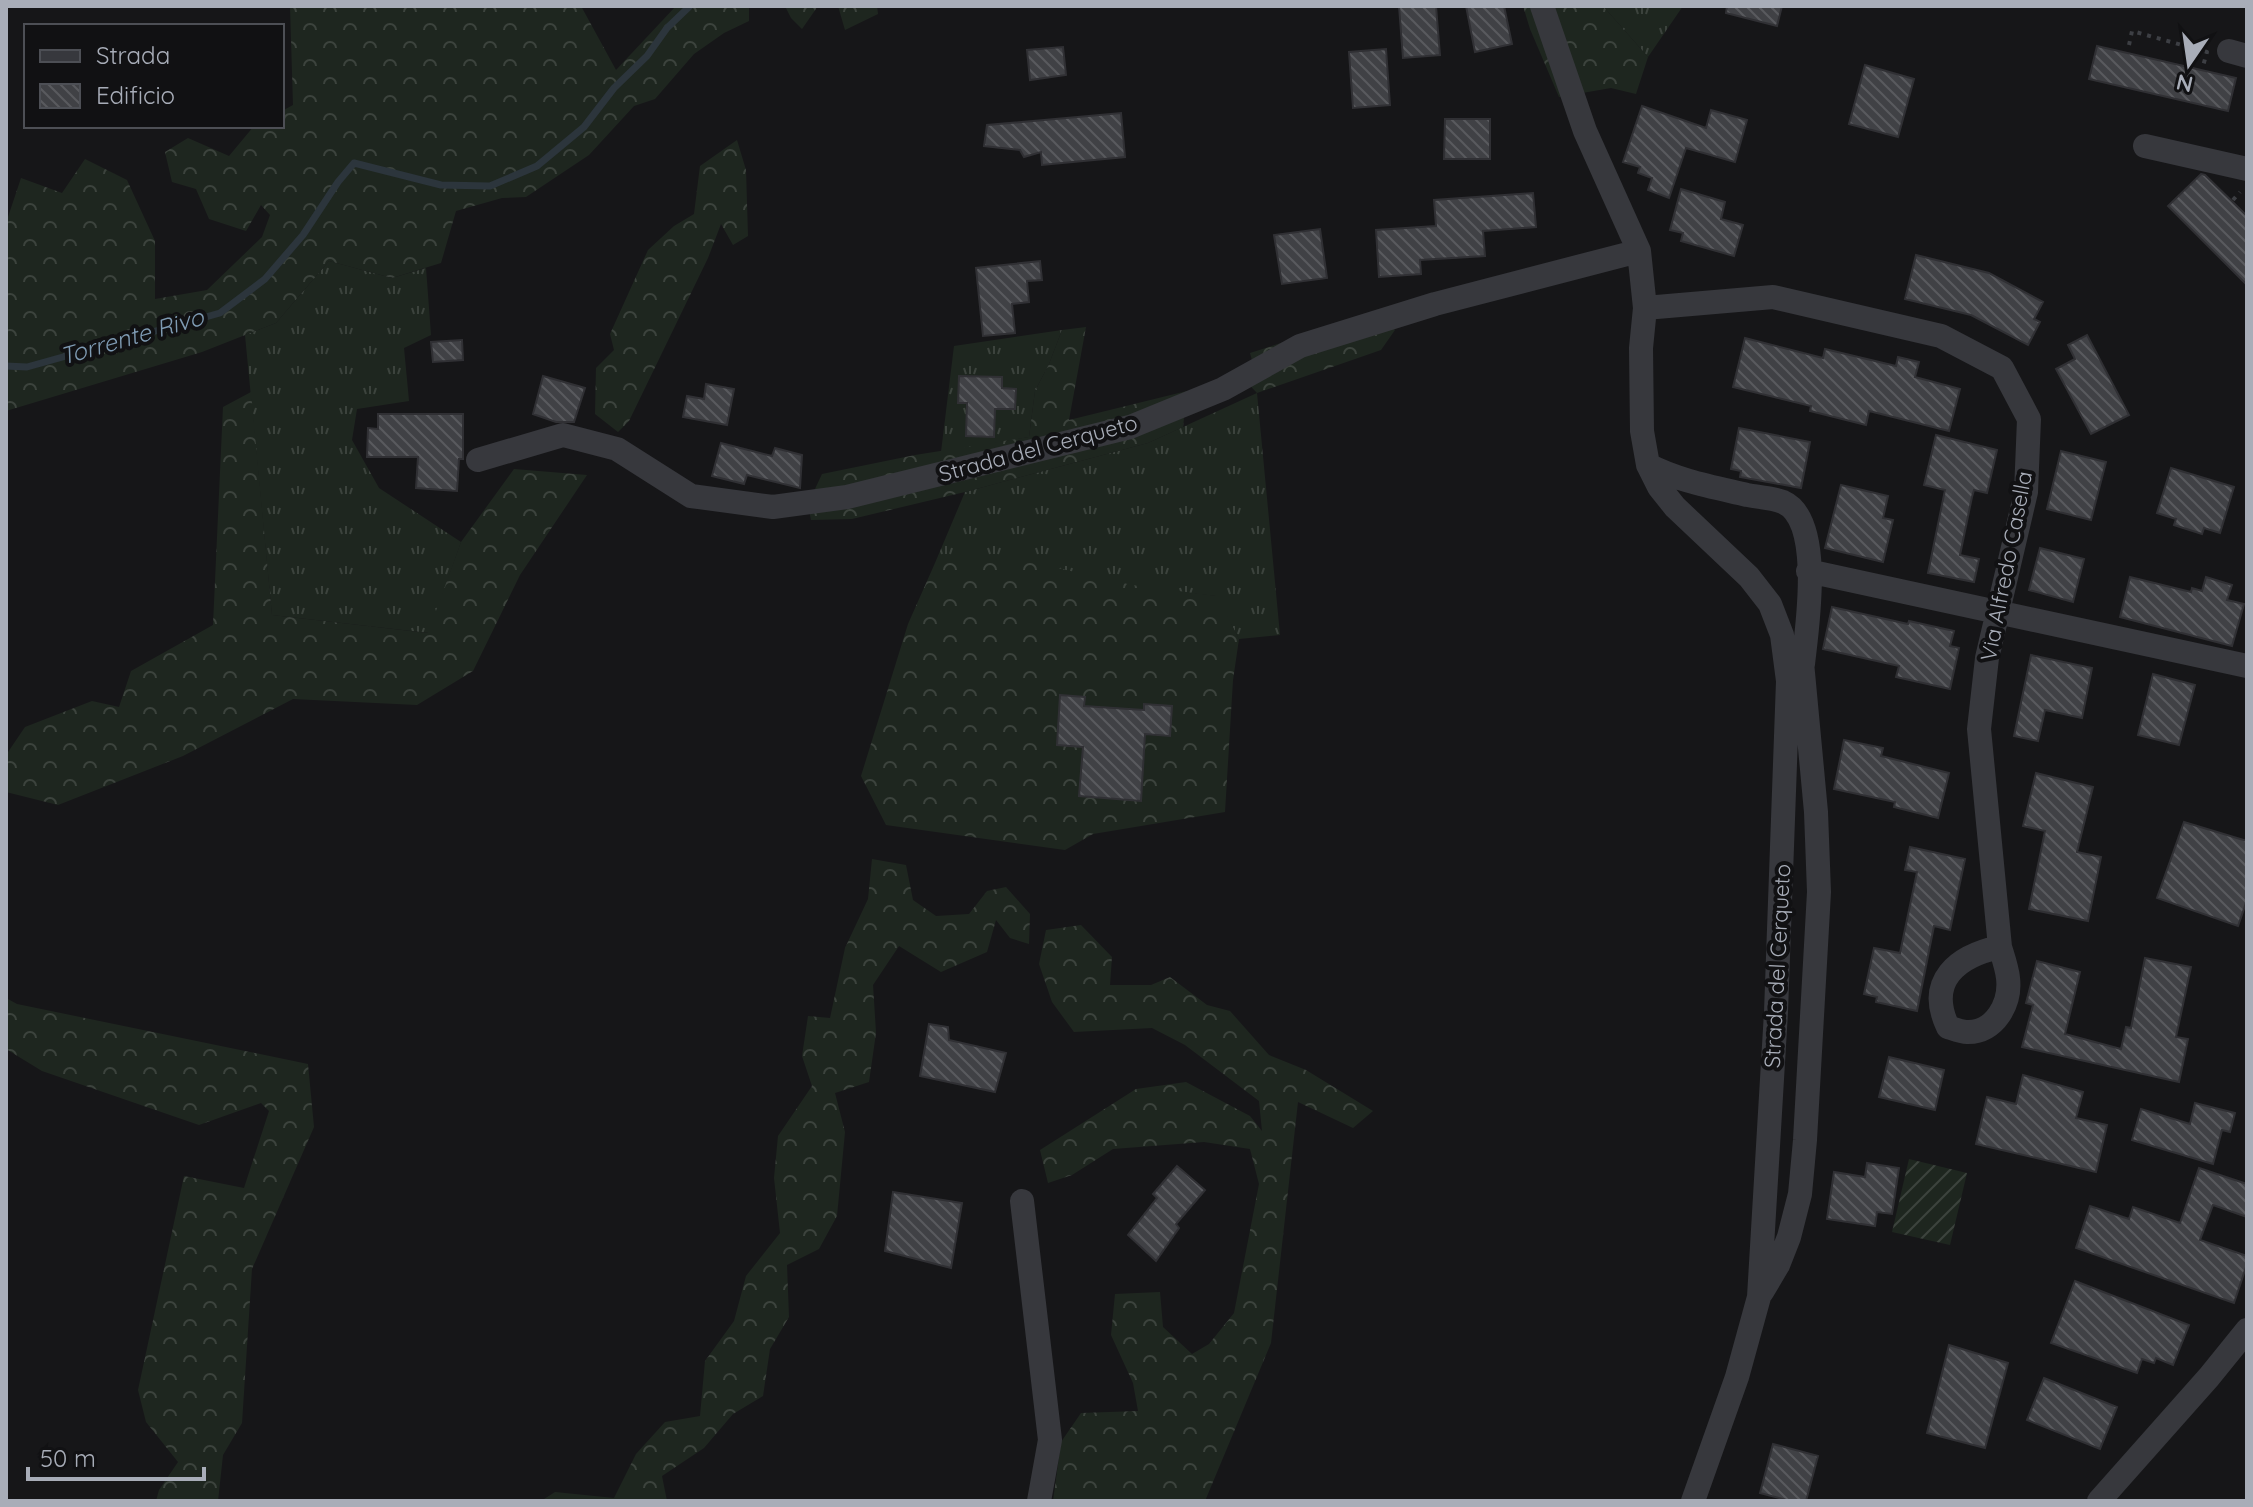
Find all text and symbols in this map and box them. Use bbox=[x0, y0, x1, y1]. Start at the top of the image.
legend bbox=[24, 24, 284, 128]
north arrow bbox=[2149, 24, 2229, 104]
text: Strada bbox=[96, 40, 170, 70]
text: N bbox=[2173, 68, 2196, 99]
text: Edificio bbox=[96, 80, 175, 110]
water label: Torrente Rivo bbox=[56, 301, 208, 371]
street label: Strada del Cerqueto bbox=[936, 408, 1140, 488]
street label: Via Alfredo Casella bbox=[1974, 469, 2038, 663]
street label: Strada del Cerqueto bbox=[1758, 863, 1796, 1069]
scale bar bbox=[28, 1431, 204, 1481]
text: 50 m bbox=[40, 1443, 96, 1473]

